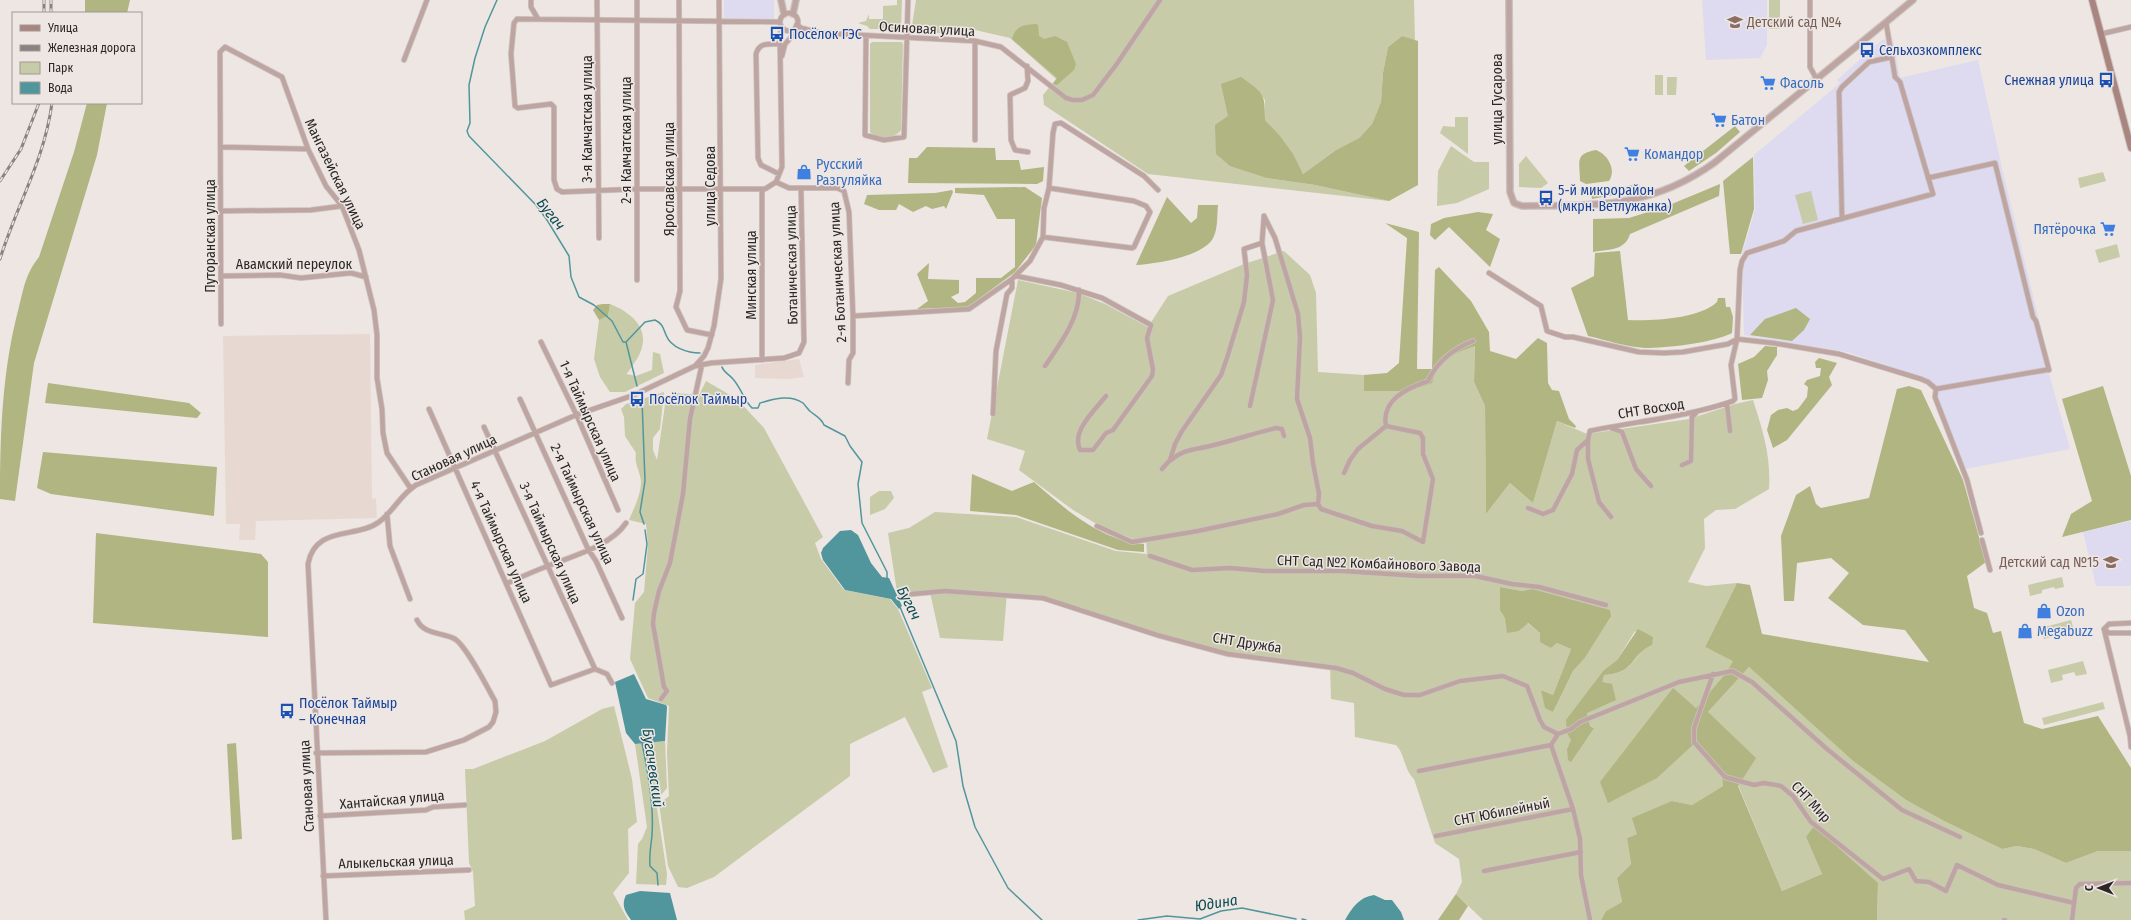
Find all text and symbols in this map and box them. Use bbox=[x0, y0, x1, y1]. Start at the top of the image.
legend bbox=[12, 12, 142, 104]
school or university icon: Детский сад №4 bbox=[1726, 13, 1744, 31]
place label: Детский сад №4 bbox=[1746, 14, 1842, 31]
street label: Осиновая улица bbox=[879, 18, 976, 40]
text: Улица bbox=[47, 21, 78, 35]
bus stop icon: Посёлок ГЭС bbox=[768, 25, 786, 43]
place label: Посёлок ГЭС bbox=[789, 26, 862, 43]
text: Железная дорога bbox=[48, 41, 136, 55]
bus stop icon: Сельхозкомплекс bbox=[1858, 41, 1876, 59]
place label: Сельхозкомплекс bbox=[1879, 42, 1982, 59]
street label: улица Гусарова bbox=[1489, 53, 1506, 145]
street label: 3-я Камчатская улица bbox=[579, 55, 596, 183]
text: Парк bbox=[48, 61, 74, 75]
bus stop icon: Снежная улица bbox=[2097, 71, 2115, 89]
place label: Снежная улица bbox=[2004, 72, 2094, 89]
supermarket icon: Фасоль bbox=[1759, 74, 1777, 92]
place label: Фасоль bbox=[1780, 75, 1824, 92]
street label: 2-я Камчатская улица bbox=[618, 76, 635, 204]
text: Вода bbox=[48, 81, 73, 95]
supermarket icon: Батон bbox=[1710, 111, 1728, 129]
place label: Батон bbox=[1731, 112, 1765, 129]
street label: Мангазейская улица bbox=[301, 116, 369, 232]
street label: Ярославская улица bbox=[661, 122, 678, 236]
supermarket icon: Командор bbox=[1623, 145, 1641, 163]
street label: улица Седова bbox=[702, 146, 719, 226]
place label: Командор bbox=[1644, 146, 1703, 163]
place label: Русский Разгуляйка bbox=[816, 156, 882, 189]
shop icon: Русский Разгуляйка bbox=[795, 163, 813, 181]
street label: Путоранская улица bbox=[202, 179, 219, 293]
place label: 5-й микрорайон (мкрн. Ветлужанка) bbox=[1558, 182, 1672, 215]
bus stop icon: 5-й микрорайон (мкрн. Ветлужанка) bbox=[1537, 189, 1555, 207]
water label: Бугач bbox=[533, 194, 569, 234]
street label: 2-я Ботаническая улица bbox=[826, 201, 850, 343]
street label: Ботаническая улица bbox=[782, 205, 802, 325]
supermarket icon: Пятёрочка bbox=[2099, 220, 2117, 238]
place label: Пятёрочка bbox=[2033, 221, 2096, 238]
street label: Минская улица bbox=[743, 230, 760, 320]
street label: Авамский переулок bbox=[236, 256, 353, 273]
street label: 1-я Таймырская улица bbox=[556, 358, 624, 484]
bus stop icon: Посёлок Таймыр bbox=[628, 390, 646, 408]
place label: Посёлок Таймыр bbox=[649, 391, 747, 408]
street label: СНТ Восход bbox=[1617, 395, 1685, 423]
street label: Становая улица bbox=[409, 431, 500, 485]
street label: 2-я Таймырская улица bbox=[547, 441, 618, 567]
street label: 4-я Таймырская улица bbox=[466, 478, 536, 606]
street label: 3-я Таймырская улица bbox=[515, 479, 585, 607]
street label: СНТ Сад №2 Комбайнового Завода bbox=[1277, 552, 1482, 576]
school or university icon: Детский сад №15 bbox=[2102, 553, 2120, 571]
place label: Детский сад №15 bbox=[1998, 554, 2099, 571]
water label: Бугач bbox=[893, 583, 925, 623]
shop icon: Ozon bbox=[2035, 602, 2053, 620]
place label: Ozon bbox=[2056, 603, 2085, 620]
shop icon: Megabuzz bbox=[2016, 622, 2034, 640]
place label: Megabuzz bbox=[2037, 623, 2093, 640]
street label: СНТ Дружба bbox=[1211, 629, 1283, 657]
place label: Посёлок Таймыр – Конечная bbox=[299, 695, 397, 728]
bus stop icon: Посёлок Таймыр – Конечная bbox=[278, 702, 296, 720]
water label: Бугачевский bbox=[639, 728, 667, 809]
street label: Становая улица bbox=[296, 739, 318, 833]
street label: СНТ Мир bbox=[1788, 778, 1834, 826]
street label: Хантайская улица bbox=[339, 787, 445, 813]
street label: СНТ Юбилейный bbox=[1453, 794, 1551, 830]
street label: Алыкельская улица bbox=[338, 851, 454, 873]
north arrow bbox=[2079, 868, 2119, 908]
text: С bbox=[2083, 885, 2096, 891]
water label: Юдина bbox=[1193, 891, 1239, 915]

